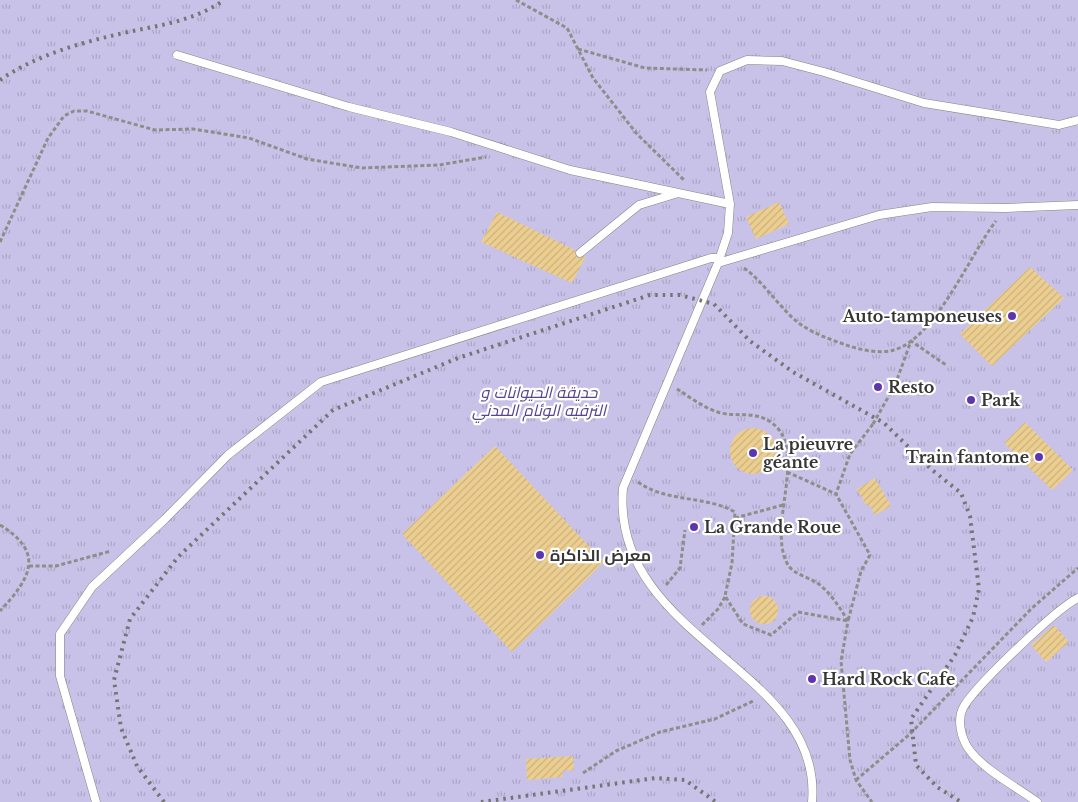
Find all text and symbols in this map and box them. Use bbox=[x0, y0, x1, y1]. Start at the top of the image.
place label: Auto-tamponeuses bbox=[842, 306, 1002, 326]
marker: Auto-tamponeuses bbox=[1006, 310, 1018, 322]
place label: Resto bbox=[888, 377, 934, 397]
marker: Resto bbox=[872, 381, 884, 393]
park label: حديقة الحيوانات و الترفيه الوئام المدني bbox=[472, 382, 608, 423]
place label: Park bbox=[981, 390, 1020, 410]
marker: Park bbox=[965, 394, 977, 406]
place label: La pieuvre géante bbox=[763, 434, 853, 472]
marker: La pieuvre géante bbox=[747, 447, 759, 459]
place label: Train fantome bbox=[906, 447, 1029, 467]
marker: Train fantome bbox=[1033, 451, 1045, 463]
place label: La Grande Roue bbox=[704, 517, 841, 537]
marker: La Grande Roue bbox=[688, 521, 700, 533]
place label: معرض الذاكرة bbox=[550, 545, 651, 565]
marker: معرض الذاكرة bbox=[534, 549, 546, 561]
place label: Hard Rock Cafe bbox=[822, 669, 955, 689]
marker: Hard Rock Cafe bbox=[806, 673, 818, 685]

